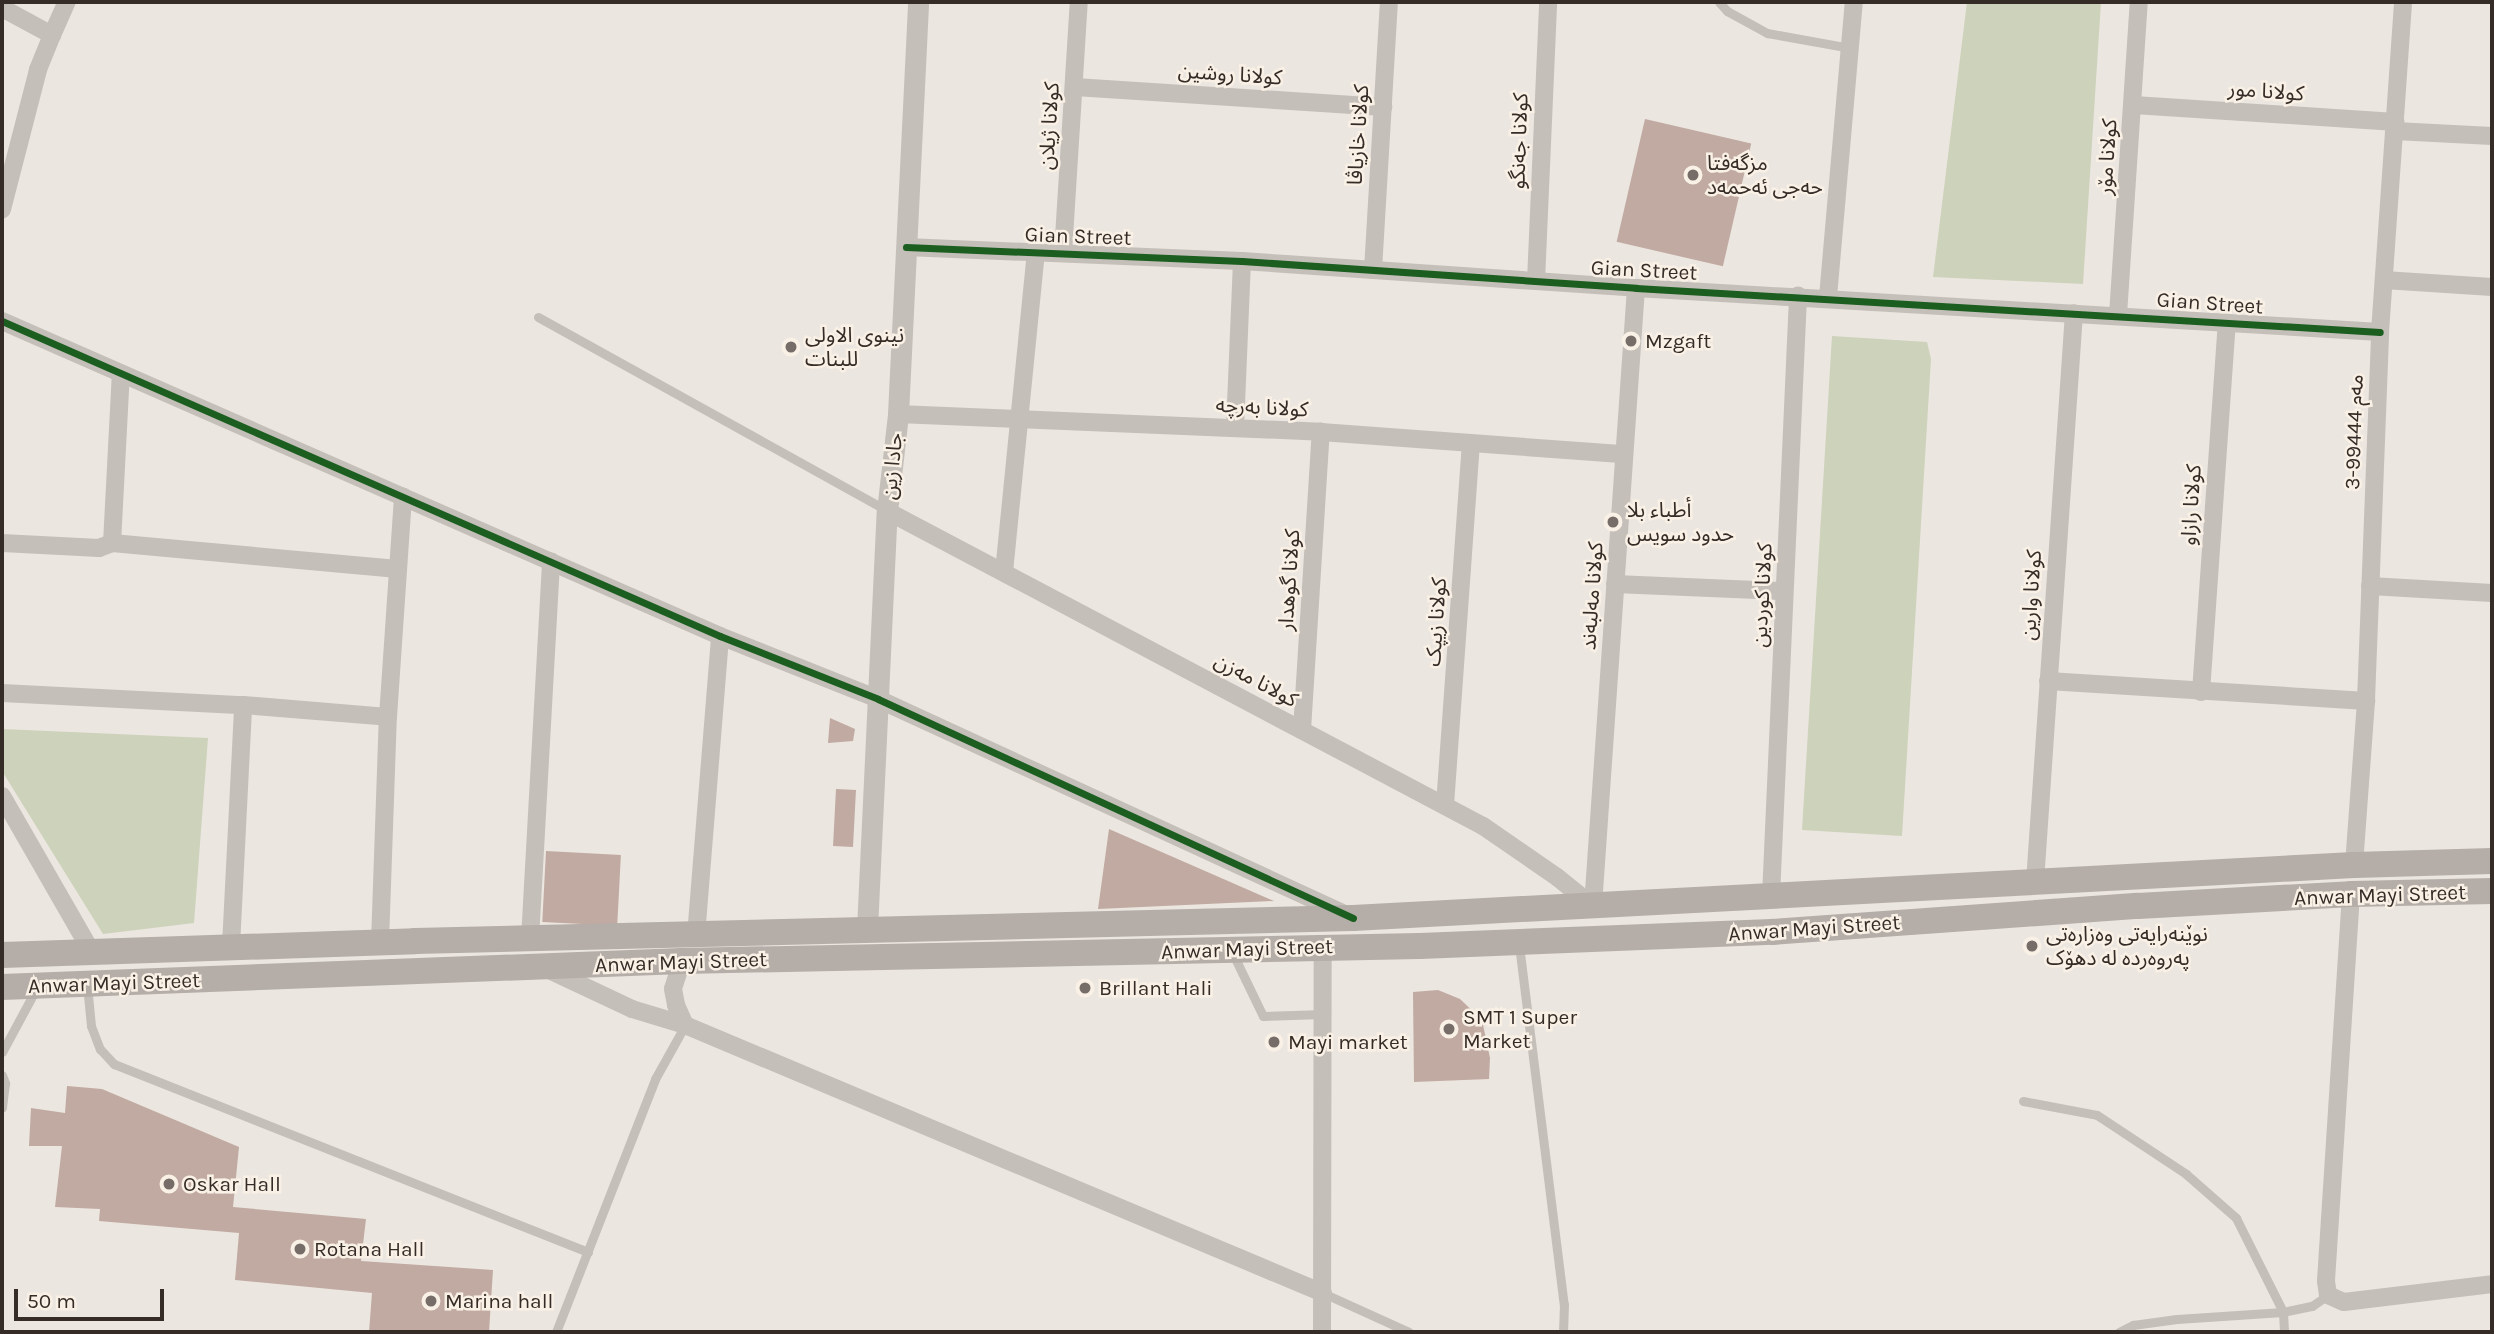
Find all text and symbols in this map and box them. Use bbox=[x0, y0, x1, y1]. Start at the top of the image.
street label: کولانا روشین bbox=[1177, 58, 1283, 90]
street label: کولانا مور bbox=[2227, 76, 2305, 106]
street label: کولانا ژیلان bbox=[1033, 81, 1065, 171]
street label: کولانا خازیاڤا bbox=[1342, 84, 1374, 186]
street label: کولانا جەنگو bbox=[1505, 92, 1533, 190]
street label: کولانا مۆر bbox=[2092, 118, 2122, 196]
place label: مزگەفتا حەجی ئەحمەد bbox=[1707, 150, 1823, 200]
marker: مزگەفتا حەجی ئەحمەد bbox=[1685, 167, 1701, 183]
street label: Gian Street bbox=[1024, 222, 1132, 250]
street label: Gian Street bbox=[1590, 255, 1698, 285]
street label: Gian Street bbox=[2156, 287, 2264, 319]
place label: نينوى الاولى للبنات bbox=[805, 322, 904, 372]
place label: Mzgaft bbox=[1645, 328, 1711, 354]
marker: Mzgaft bbox=[1623, 333, 1639, 349]
marker: نينوى الاولى للبنات bbox=[783, 339, 799, 355]
street label: مەم 99444-3 bbox=[2339, 374, 2369, 490]
street label: کولانا بەرچە bbox=[1215, 392, 1309, 422]
street label: جادا زین bbox=[876, 431, 908, 501]
street label: کولانا رازاو bbox=[2176, 464, 2206, 546]
place label: أطباء بلا حدود سويس bbox=[1627, 497, 1734, 547]
marker: أطباء بلا حدود سويس bbox=[1605, 514, 1621, 530]
street label: کولانا گوهدار bbox=[1273, 528, 1305, 632]
street label: کولانا مەلبەند bbox=[1576, 541, 1608, 651]
street label: کولانا کوردین bbox=[1747, 542, 1777, 648]
street label: کولانا وارین bbox=[2015, 549, 2047, 641]
street label: کولانا زیپک bbox=[1420, 577, 1452, 667]
street label: کولانا مەزن bbox=[1210, 648, 1302, 712]
street label: Anwar Mayi Street bbox=[2294, 879, 2466, 911]
street label: Anwar Mayi Street bbox=[1727, 909, 1901, 947]
place label: نوێنەرایەتی وەزارەتی پەروەردە لە دهۆک bbox=[2046, 921, 2208, 971]
street label: Anwar Mayi Street bbox=[1161, 933, 1333, 965]
marker: نوێنەرایەتی وەزارەتی پەروەردە لە دهۆک bbox=[2024, 938, 2040, 954]
street label: Anwar Mayi Street bbox=[595, 946, 767, 978]
street label: Anwar Mayi Street bbox=[28, 967, 200, 999]
place label: Brillant Hali bbox=[1099, 975, 1213, 1001]
marker: Brillant Hali bbox=[1077, 980, 1093, 996]
place label: SMT 1 Super Market bbox=[1463, 1004, 1577, 1054]
marker: SMT 1 Super Market bbox=[1441, 1021, 1457, 1037]
place label: Mayi market bbox=[1288, 1029, 1408, 1055]
marker: Mayi market bbox=[1266, 1034, 1282, 1050]
place label: Oskar Hall bbox=[183, 1171, 281, 1197]
marker: Oskar Hall bbox=[161, 1176, 177, 1192]
place label: Rotana Hall bbox=[314, 1236, 424, 1262]
marker: Rotana Hall bbox=[292, 1241, 308, 1257]
scale bar bbox=[18, 1274, 168, 1318]
place label: Marina hall bbox=[445, 1288, 553, 1314]
text: 50 m bbox=[27, 1289, 76, 1313]
marker: Marina hall bbox=[423, 1293, 439, 1309]

